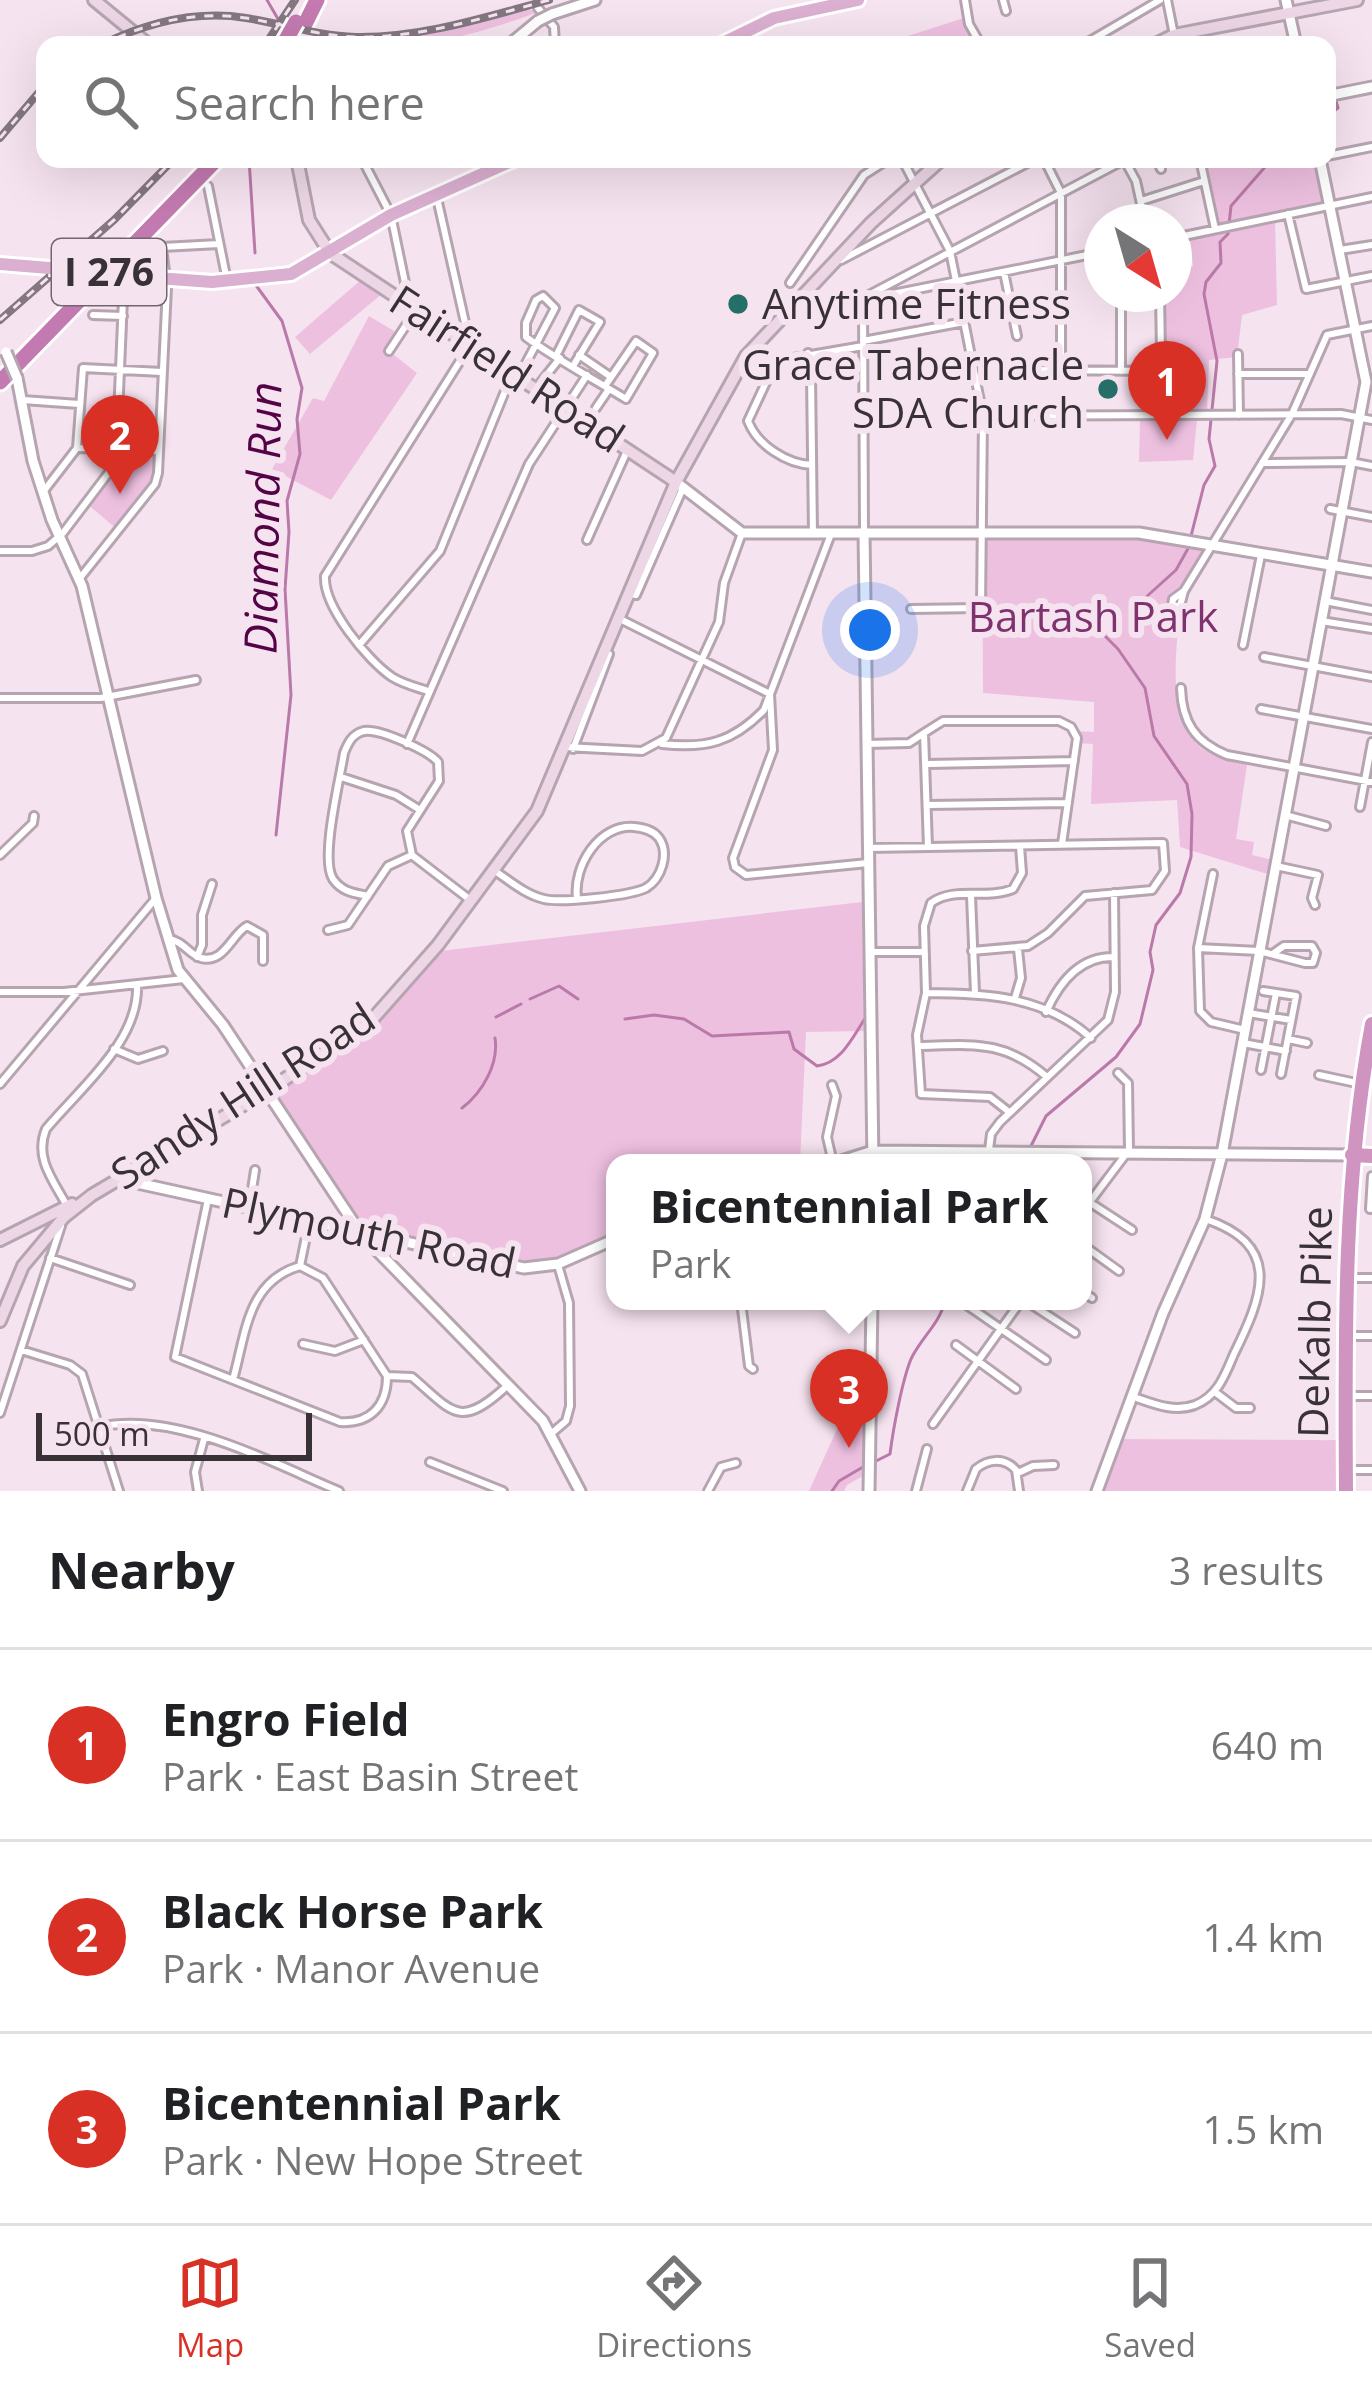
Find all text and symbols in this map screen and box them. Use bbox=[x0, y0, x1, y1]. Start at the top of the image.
search box bbox=[36, 36, 1336, 168]
icon: search bbox=[78, 69, 144, 135]
text: Search here bbox=[174, 72, 425, 133]
north arrow bbox=[1084, 204, 1192, 312]
road number: I 276 bbox=[52, 239, 166, 305]
street label: Fairfield Road bbox=[380, 271, 636, 465]
place label: Anytime Fitness bbox=[762, 274, 1071, 331]
marker: Anytime Fitness bbox=[725, 291, 751, 317]
place label: Grace Tabernacle SDA Church bbox=[742, 335, 1084, 440]
pin: 1 bbox=[1128, 341, 1206, 440]
marker: Grace Tabernacle SDA Church bbox=[1095, 376, 1121, 402]
water label: Diamond Run bbox=[229, 381, 294, 655]
pin: 2 bbox=[81, 395, 159, 494]
park label: Bartash Park bbox=[968, 587, 1218, 644]
your location bbox=[840, 600, 900, 660]
street label: Sandy Hill Road bbox=[99, 988, 385, 1201]
popup bbox=[606, 1154, 1092, 1310]
street label: Plymouth Road bbox=[217, 1173, 521, 1290]
text: Bicentennial Park bbox=[650, 1175, 1048, 1236]
street label: DeKalb Pike bbox=[1283, 1206, 1344, 1438]
text: Park bbox=[650, 1236, 731, 1289]
pin: 3 bbox=[810, 1349, 888, 1448]
scale bar bbox=[36, 1407, 312, 1460]
text: 500 m bbox=[54, 1411, 150, 1456]
text: Nearby bbox=[48, 1534, 235, 1604]
text: 3 results bbox=[1169, 1543, 1324, 1596]
text: Engro Field bbox=[162, 1688, 409, 1749]
text: 1 bbox=[76, 1718, 98, 1771]
text: 640 m bbox=[1211, 1718, 1324, 1771]
text: Park · East Basin Street bbox=[162, 1749, 578, 1802]
text: Black Horse Park bbox=[162, 1880, 543, 1941]
text: 2 bbox=[76, 1910, 98, 1963]
text: 1.4 km bbox=[1202, 1910, 1324, 1963]
text: Park · Manor Avenue bbox=[162, 1941, 540, 1994]
text: Bicentennial Park bbox=[162, 2072, 561, 2133]
text: 3 bbox=[76, 2102, 98, 2155]
text: 1.5 km bbox=[1202, 2102, 1324, 2155]
text: Park · New Hope Street bbox=[162, 2133, 583, 2186]
tab: Map bbox=[176, 2250, 244, 2367]
tab: Directions bbox=[596, 2250, 752, 2367]
tab: Saved bbox=[1104, 2250, 1196, 2367]

